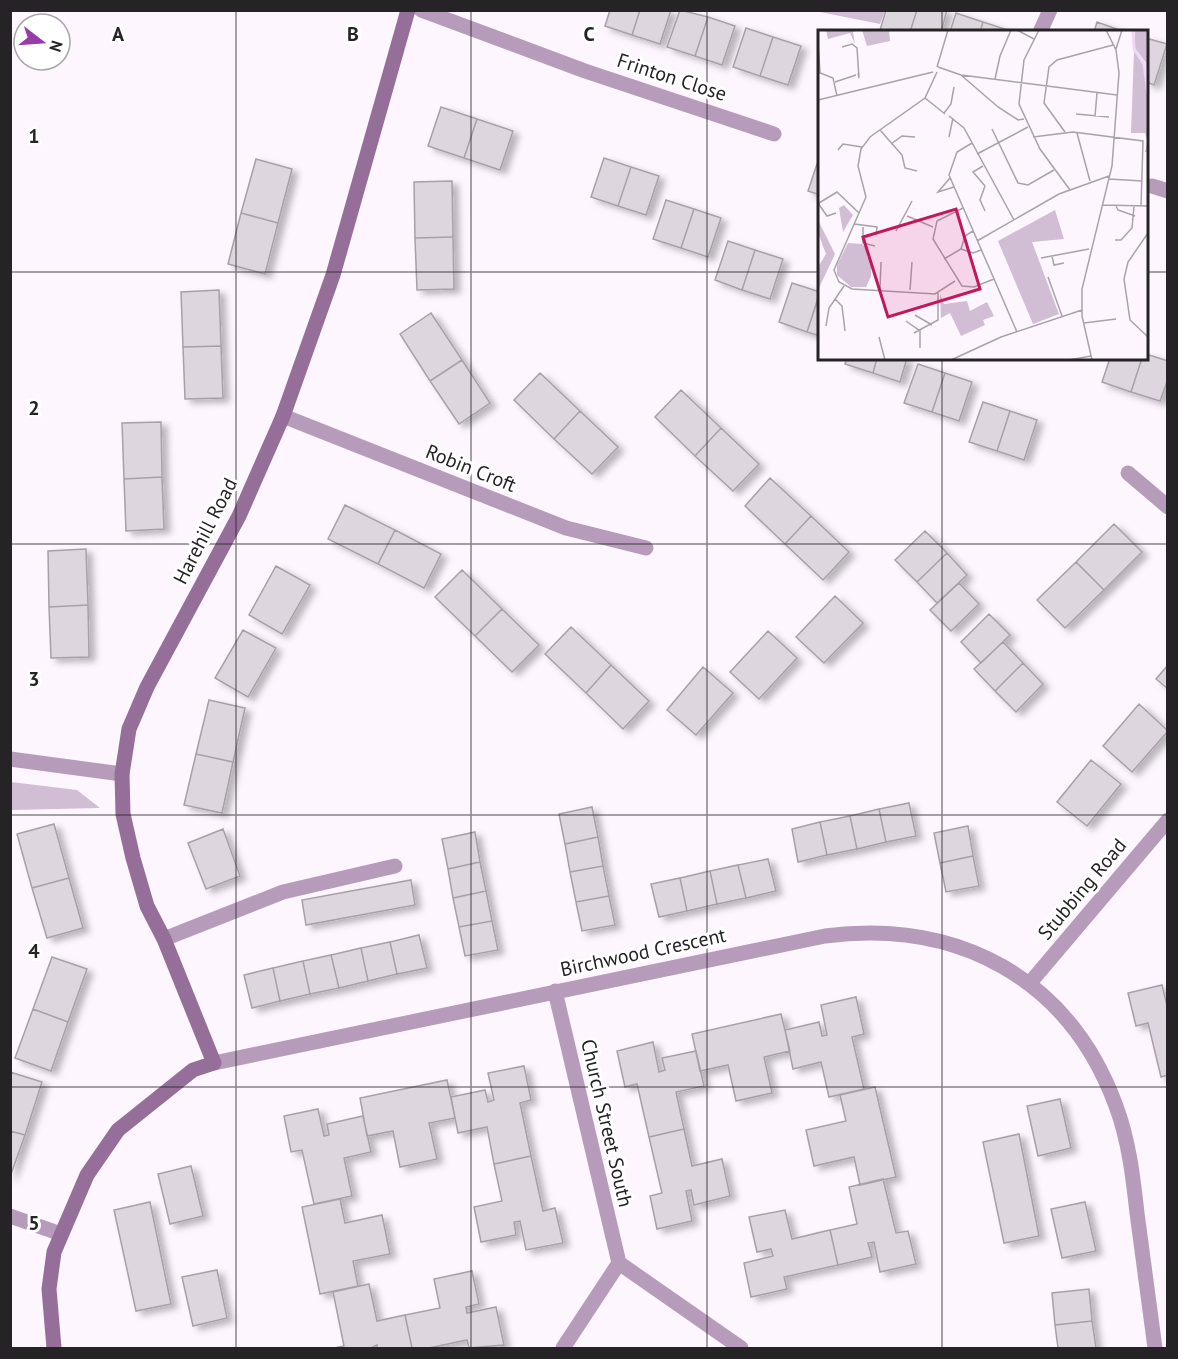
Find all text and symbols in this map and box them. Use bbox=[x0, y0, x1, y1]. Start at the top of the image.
north arrow bbox=[12, 12, 72, 72]
text: A bbox=[112, 21, 125, 47]
text: B bbox=[347, 21, 359, 47]
text: C bbox=[583, 21, 595, 47]
inset map bbox=[818, 30, 1148, 360]
text: N bbox=[45, 38, 67, 54]
street label: Frinton Close bbox=[614, 47, 730, 107]
text: 1 bbox=[28, 123, 40, 149]
text: 2 bbox=[28, 395, 40, 421]
street label: Robin Croft bbox=[422, 438, 520, 498]
street label: Harehill Road bbox=[167, 473, 243, 589]
text: 3 bbox=[28, 666, 40, 692]
street label: Stubbing Road bbox=[1032, 833, 1132, 945]
street label: Birchwood Crescent bbox=[558, 922, 728, 982]
text: 4 bbox=[28, 938, 40, 964]
street label: Church Street South bbox=[575, 1037, 639, 1209]
text: 5 bbox=[28, 1210, 40, 1236]

